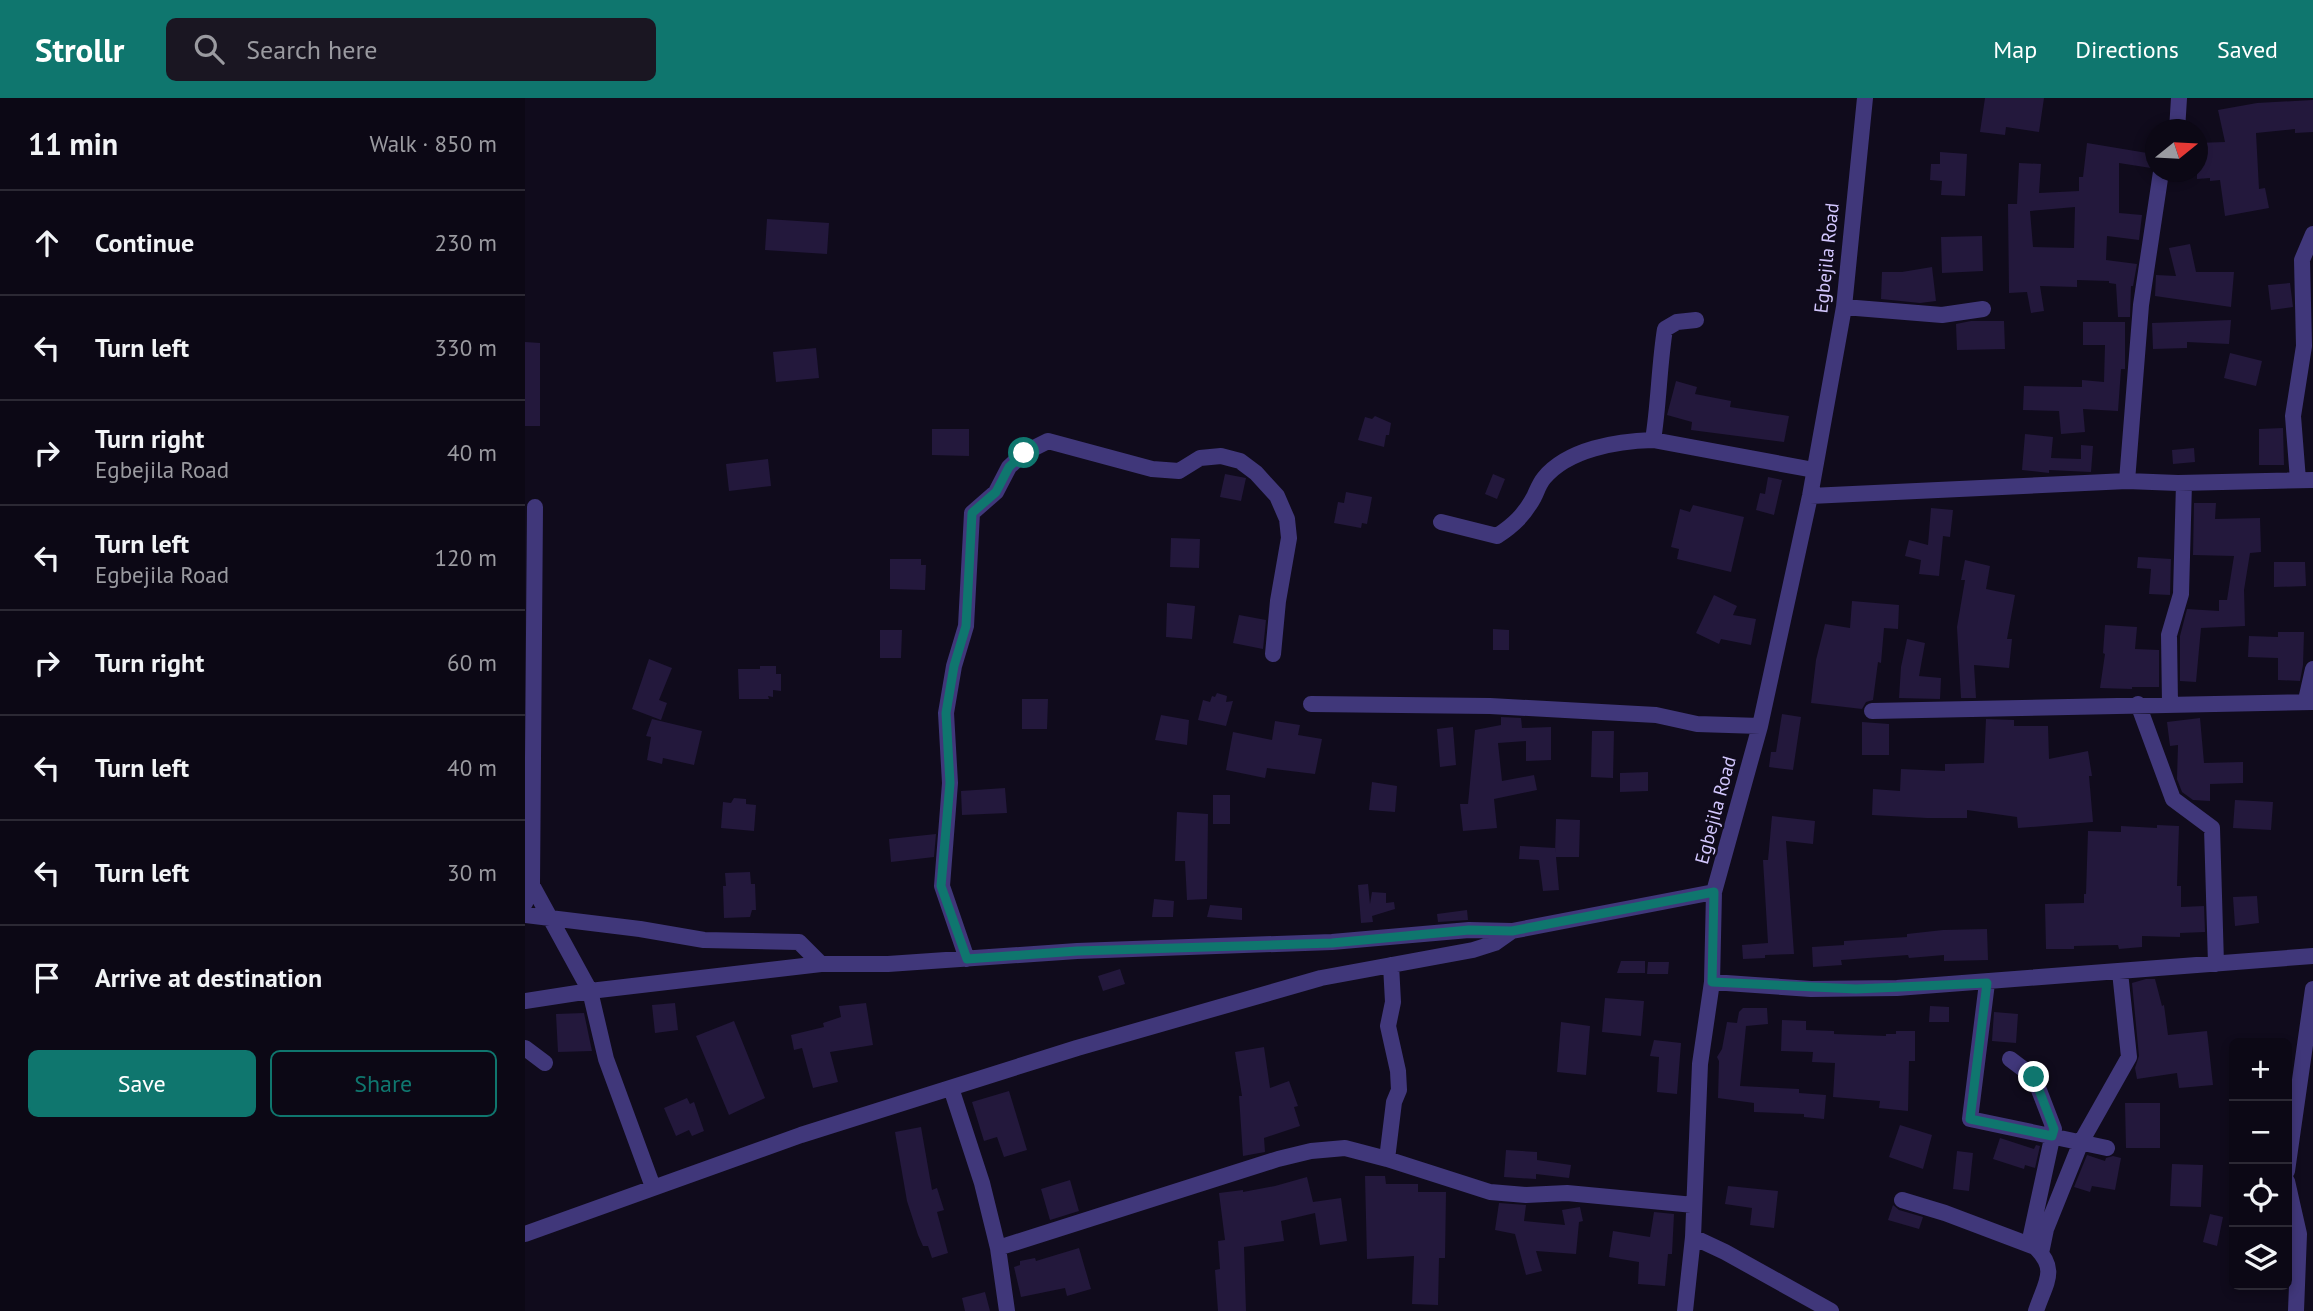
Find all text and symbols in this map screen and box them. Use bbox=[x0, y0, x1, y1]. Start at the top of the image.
search box bbox=[166, 18, 656, 81]
text: Strollr bbox=[35, 28, 124, 71]
icon: search bbox=[190, 30, 228, 68]
text: Search here bbox=[246, 33, 377, 66]
text: Map bbox=[1993, 34, 2037, 65]
text: Directions bbox=[2075, 34, 2179, 65]
text: Saved bbox=[2217, 34, 2278, 65]
north arrow bbox=[2145, 119, 2208, 182]
text: 11 min bbox=[28, 124, 118, 163]
text: Walk · 850 m bbox=[370, 129, 497, 158]
street label: Egbejila Road bbox=[1808, 202, 1844, 314]
icon: ahead bbox=[28, 224, 66, 262]
text: Continue bbox=[95, 226, 194, 259]
text: 230 m bbox=[435, 228, 497, 257]
icon: left bbox=[28, 329, 66, 367]
text: Turn left bbox=[95, 331, 189, 364]
text: 330 m bbox=[435, 333, 497, 362]
text: Turn right bbox=[95, 422, 204, 455]
icon: right bbox=[28, 434, 66, 472]
route start bbox=[1008, 437, 1039, 468]
text: 40 m bbox=[447, 438, 497, 467]
text: Egbejila Road bbox=[95, 455, 229, 484]
text: Turn left bbox=[95, 527, 189, 560]
icon: left bbox=[28, 539, 66, 577]
text: 120 m bbox=[435, 543, 497, 572]
text: Egbejila Road bbox=[95, 560, 229, 589]
icon: right bbox=[28, 644, 66, 682]
text: Turn right bbox=[95, 646, 204, 679]
text: 60 m bbox=[447, 648, 497, 677]
icon: left bbox=[28, 749, 66, 787]
text: Turn left bbox=[95, 751, 189, 784]
text: 40 m bbox=[447, 753, 497, 782]
street label: Egbejila Road bbox=[1689, 753, 1741, 867]
icon: left bbox=[28, 854, 66, 892]
text: Turn left bbox=[95, 856, 189, 889]
text: 30 m bbox=[447, 858, 497, 887]
icon: arrive bbox=[28, 959, 66, 997]
text: Arrive at destination bbox=[95, 961, 322, 994]
map controls bbox=[2229, 1038, 2292, 1290]
button: + bbox=[2229, 1038, 2292, 1101]
button: Save bbox=[28, 1050, 256, 1117]
button: Share bbox=[270, 1050, 497, 1117]
route end bbox=[2018, 1061, 2049, 1092]
button: − bbox=[2229, 1101, 2292, 1164]
button: locate bbox=[2229, 1164, 2292, 1227]
button: layers bbox=[2229, 1227, 2292, 1290]

